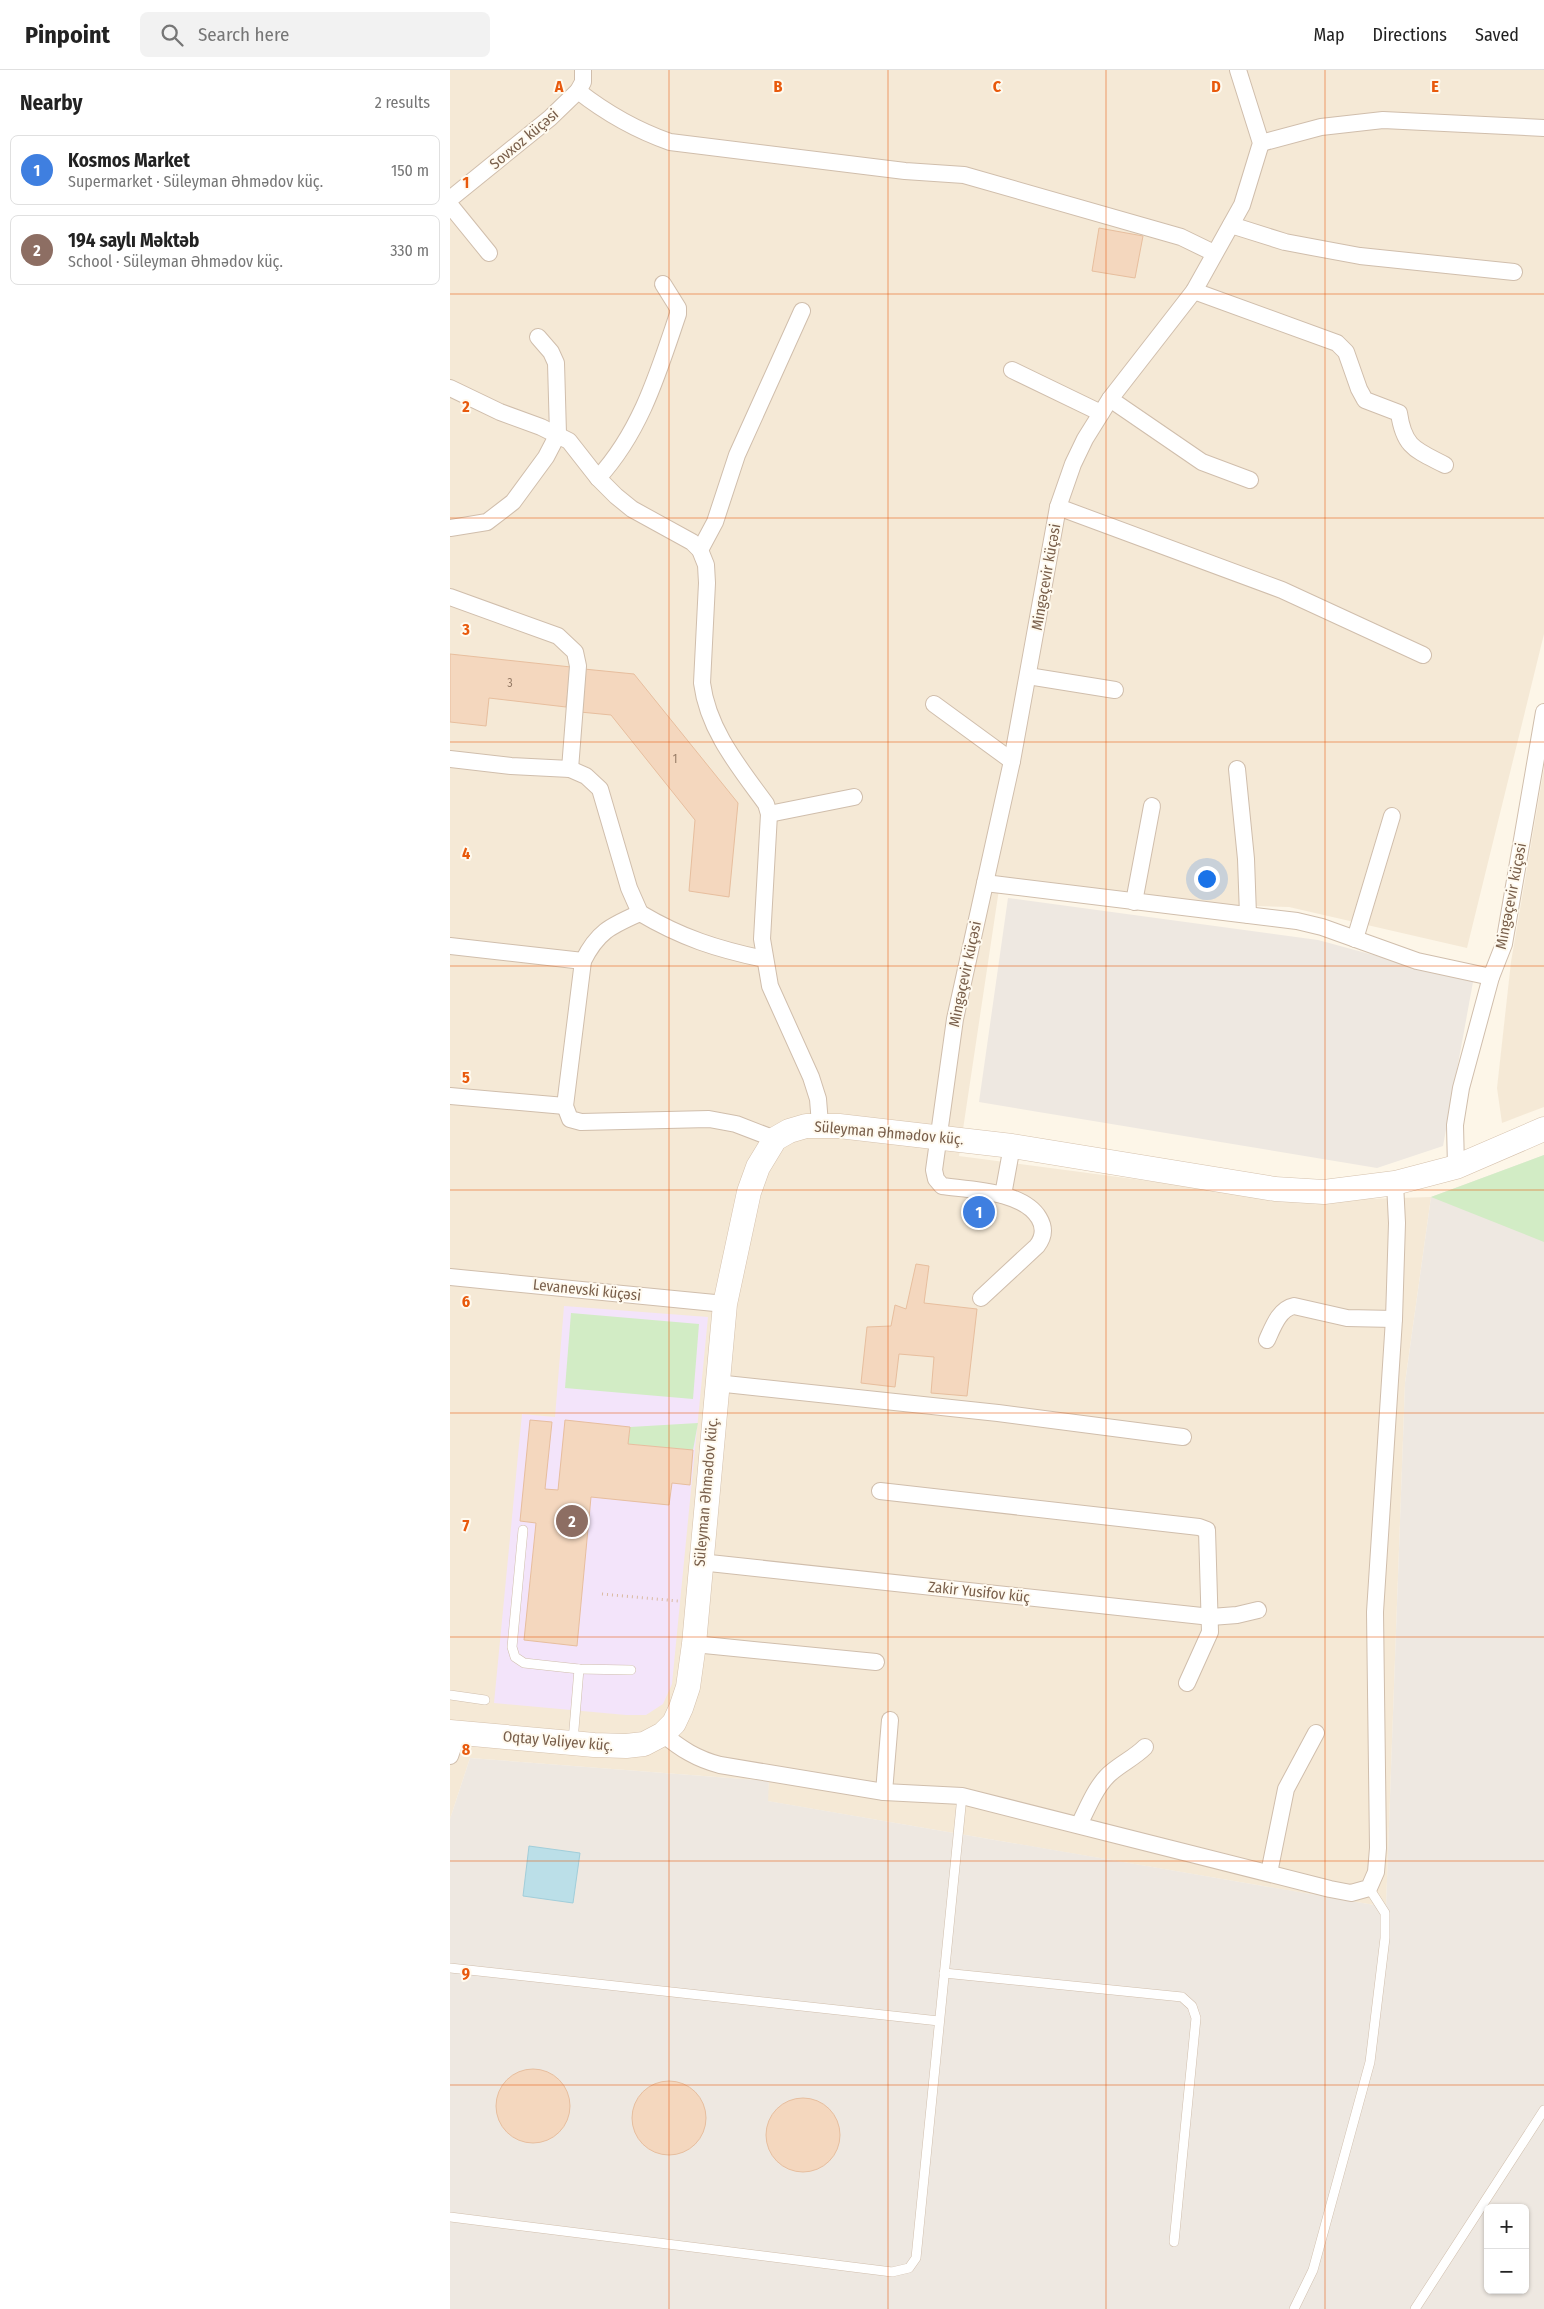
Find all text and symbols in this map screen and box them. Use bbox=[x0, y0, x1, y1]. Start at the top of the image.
search box bbox=[140, 12, 490, 57]
text: Pinpoint bbox=[25, 21, 110, 49]
icon: search bbox=[158, 21, 186, 49]
text: Search here bbox=[198, 23, 289, 46]
text: Map bbox=[1313, 24, 1345, 46]
text: Directions bbox=[1373, 24, 1447, 46]
text: Saved bbox=[1475, 24, 1519, 46]
text: A bbox=[554, 77, 564, 96]
text: B bbox=[774, 77, 783, 96]
text: C bbox=[993, 77, 1002, 96]
text: D bbox=[1211, 77, 1221, 96]
text: E bbox=[1431, 77, 1439, 96]
text: Nearby bbox=[20, 90, 82, 116]
text: 2 results bbox=[375, 93, 430, 112]
street label: Sovxoz küçəsi bbox=[486, 105, 562, 173]
text: Kosmos Market bbox=[68, 149, 190, 172]
text: 1 bbox=[34, 161, 40, 180]
text: 150 m bbox=[391, 161, 429, 180]
text: Supermarket · Süleyman Əhmədov küç. bbox=[68, 172, 323, 191]
text: 1 bbox=[463, 173, 469, 192]
text: 194 saylı Məktəb bbox=[68, 229, 199, 252]
text: 2 bbox=[33, 241, 41, 260]
text: 330 m bbox=[390, 241, 429, 260]
text: School · Süleyman Əhmədov küç. bbox=[68, 252, 283, 271]
text: 2 bbox=[461, 397, 470, 416]
street label: Mingəçevir küçəsi bbox=[1028, 522, 1064, 632]
text: 3 bbox=[461, 620, 470, 639]
house number: 3 bbox=[507, 676, 513, 690]
house number: 1 bbox=[673, 752, 677, 766]
street label: Mingəçevir küçəsi bbox=[1492, 841, 1530, 951]
text: 4 bbox=[462, 844, 470, 863]
your location bbox=[1194, 866, 1220, 892]
street label: Mingəçevir küçəsi bbox=[945, 919, 985, 1029]
text: 5 bbox=[462, 1068, 470, 1087]
street label: Süleyman Əhmədov küç. bbox=[814, 1118, 964, 1148]
pin: 1 bbox=[963, 1193, 995, 1231]
street label: Levanevski küçəsi bbox=[532, 1275, 642, 1305]
text: 6 bbox=[462, 1292, 470, 1311]
street label: Süleyman Əhmədov küç. bbox=[691, 1417, 721, 1567]
pin: 2 bbox=[556, 1502, 588, 1540]
text: 7 bbox=[463, 1516, 470, 1535]
street label: Zakir Yusifov küç bbox=[927, 1578, 1031, 1606]
street label: Oqtay Vəliyev küç. bbox=[502, 1727, 614, 1755]
text: 8 bbox=[462, 1740, 471, 1759]
text: 9 bbox=[462, 1964, 470, 1983]
map controls bbox=[1484, 2204, 1529, 2294]
button: + bbox=[1484, 2204, 1529, 2249]
button: − bbox=[1484, 2249, 1529, 2294]

